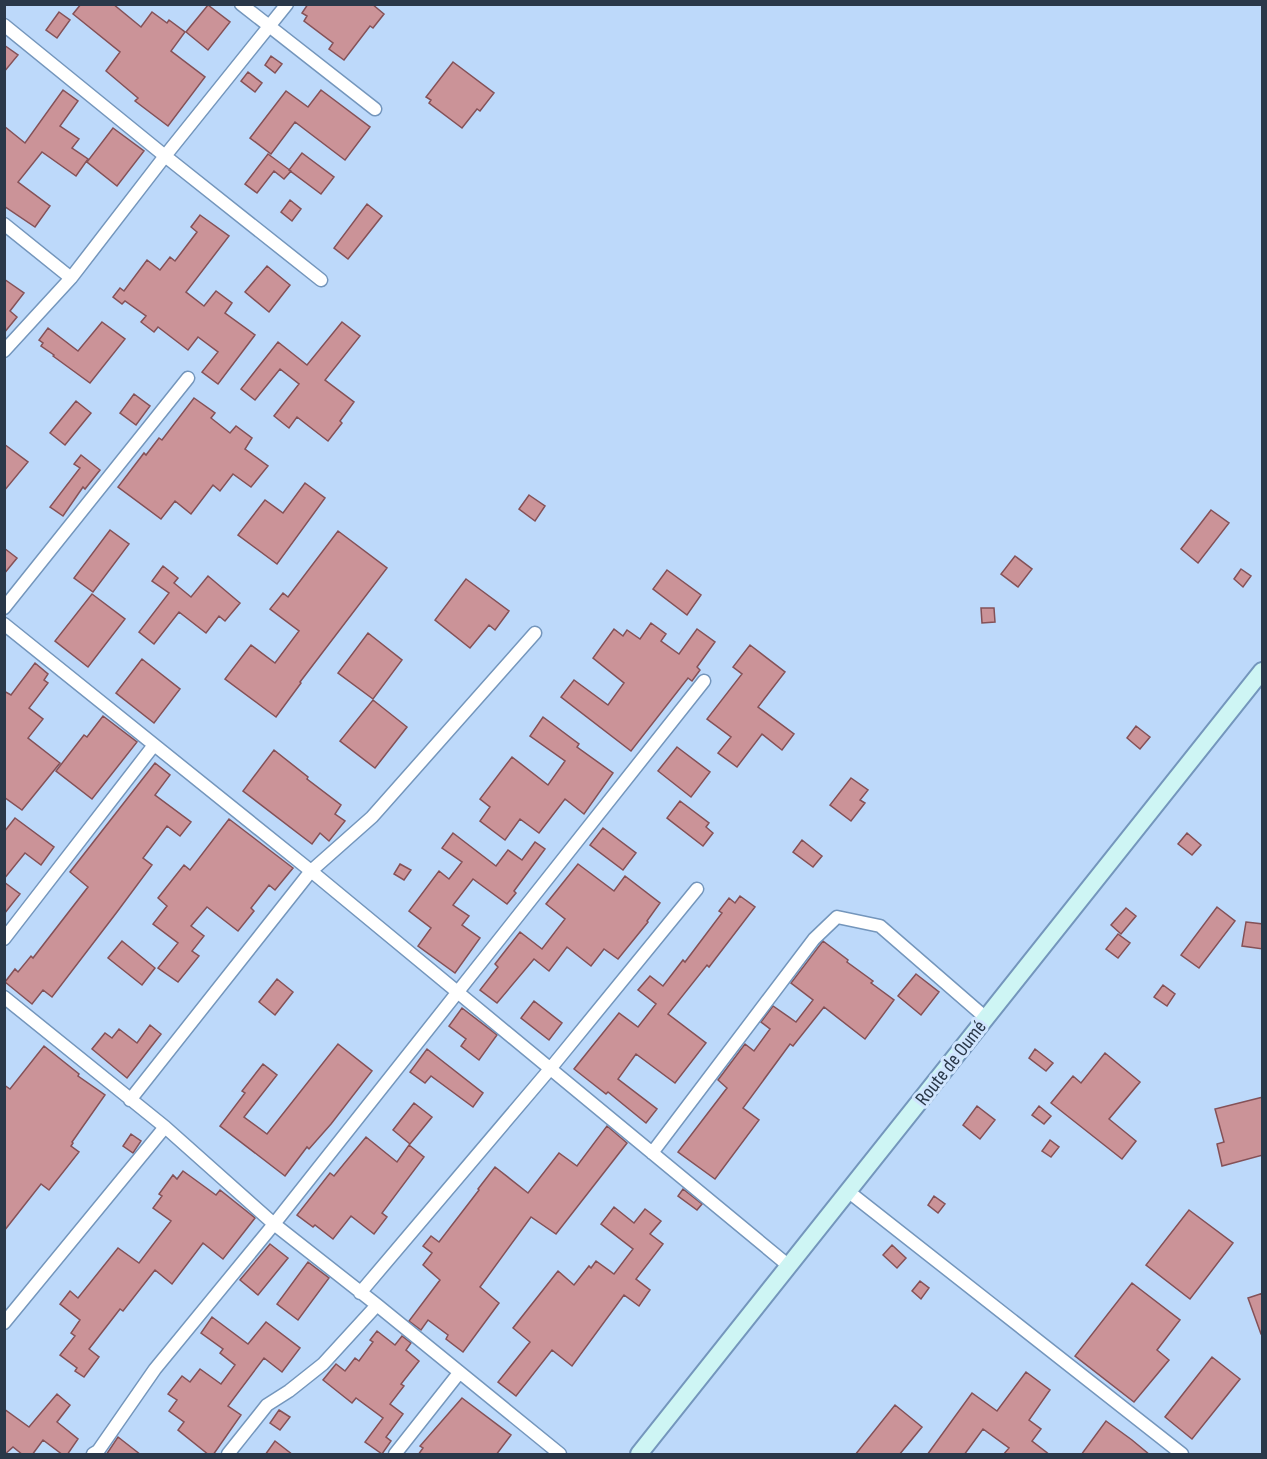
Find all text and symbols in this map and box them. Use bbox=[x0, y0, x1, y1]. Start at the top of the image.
street label: Route de Oumé bbox=[910, 1016, 992, 1110]

